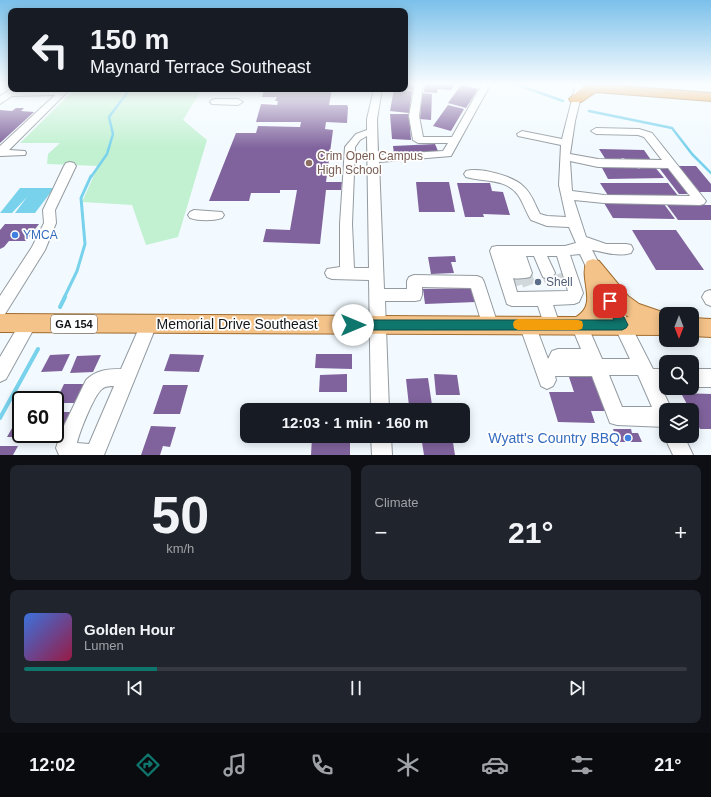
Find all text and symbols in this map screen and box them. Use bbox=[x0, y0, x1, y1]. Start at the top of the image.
icon: left bbox=[24, 24, 76, 76]
text: 150 m bbox=[90, 24, 169, 55]
text: Maynard Terrace Southeast bbox=[90, 57, 311, 77]
place label: Crim Open Campus High School bbox=[317, 149, 423, 177]
marker: Crim Open Campus High School bbox=[304, 158, 314, 168]
place label: YMCA bbox=[23, 228, 58, 242]
marker: YMCA bbox=[10, 230, 20, 240]
place label: Shell bbox=[546, 275, 573, 289]
marker: Shell bbox=[533, 277, 543, 287]
pin bbox=[593, 284, 627, 318]
icon: arrive bbox=[599, 290, 621, 312]
position arrow bbox=[332, 304, 374, 346]
north arrow bbox=[659, 307, 699, 347]
map controls bbox=[659, 307, 699, 443]
road number: GA 154 bbox=[51, 315, 97, 333]
street label: Memorial Drive Southeast bbox=[156, 316, 318, 332]
button: search bbox=[659, 355, 699, 395]
speed limit sign: 60 bbox=[12, 391, 64, 443]
button: layers bbox=[659, 403, 699, 443]
text: 12:03 · 1 min · 160 m bbox=[282, 414, 428, 431]
place label: Wyatt's Country BBQ bbox=[488, 430, 620, 446]
marker: Wyatt's Country BBQ bbox=[623, 433, 633, 443]
text: 50 bbox=[151, 486, 209, 544]
text: Climate bbox=[375, 495, 419, 510]
text: 21° bbox=[508, 516, 553, 549]
text: − bbox=[375, 520, 387, 545]
text: + bbox=[674, 520, 687, 545]
text: km/h bbox=[166, 541, 194, 556]
text: Golden Hour bbox=[84, 621, 175, 638]
text: Lumen bbox=[84, 638, 124, 653]
icon: previous bbox=[124, 677, 146, 699]
icon: pause bbox=[345, 677, 367, 699]
icon: next bbox=[566, 677, 588, 699]
icon: directions bbox=[134, 751, 162, 779]
icon: music bbox=[221, 751, 249, 779]
icon: phone bbox=[308, 751, 336, 779]
icon: climate bbox=[394, 751, 422, 779]
icon: car bbox=[481, 751, 509, 779]
icon: filters bbox=[568, 751, 596, 779]
text: 12:02 bbox=[29, 755, 75, 775]
text: 21° bbox=[654, 755, 682, 775]

